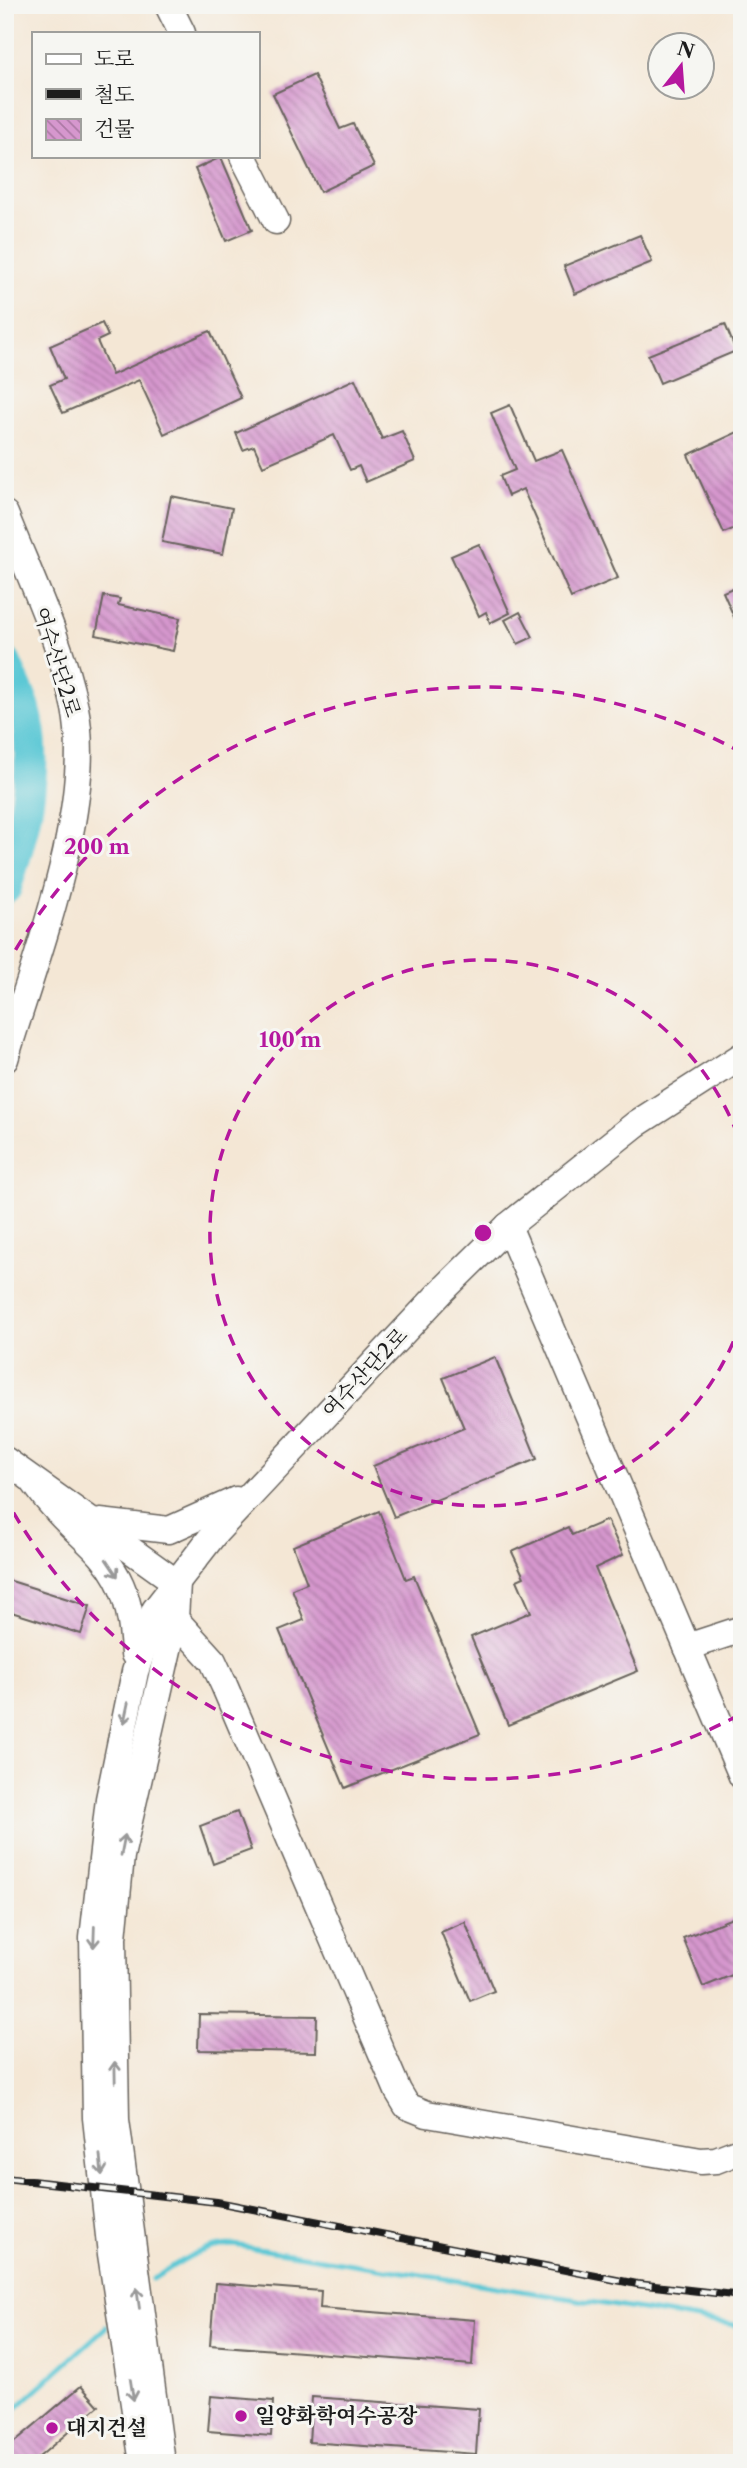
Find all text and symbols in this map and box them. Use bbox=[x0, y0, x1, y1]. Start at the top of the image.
legend bbox=[32, 32, 259, 158]
north arrow bbox=[646, 32, 716, 102]
text: N bbox=[675, 37, 697, 64]
text: 도로 bbox=[94, 46, 135, 71]
text: 철도 bbox=[94, 82, 135, 107]
text: 건물 bbox=[94, 116, 135, 141]
street label: 여수산단2로 bbox=[29, 604, 86, 720]
text: 200 m bbox=[64, 834, 130, 859]
text: 100 m bbox=[259, 1027, 321, 1052]
centre of rings bbox=[471, 1221, 495, 1245]
street label: 여수산단2로 bbox=[317, 1323, 412, 1423]
one-way arrow bbox=[105, 1558, 119, 1577]
one-way arrow bbox=[119, 1701, 133, 1724]
one-way arrow bbox=[116, 1834, 130, 1857]
one-way arrow bbox=[87, 1926, 100, 1949]
one-way arrow bbox=[108, 2061, 122, 2084]
one-way arrow bbox=[95, 2153, 108, 2175]
one-way arrow bbox=[131, 2287, 144, 2310]
one-way arrow bbox=[126, 2378, 139, 2401]
place label: 일양화학여수공장 bbox=[255, 2403, 418, 2428]
marker: 일양화학여수공장 bbox=[233, 2408, 249, 2424]
place label: 대지건설 bbox=[66, 2415, 147, 2440]
marker: 대지건설 bbox=[44, 2420, 60, 2436]

